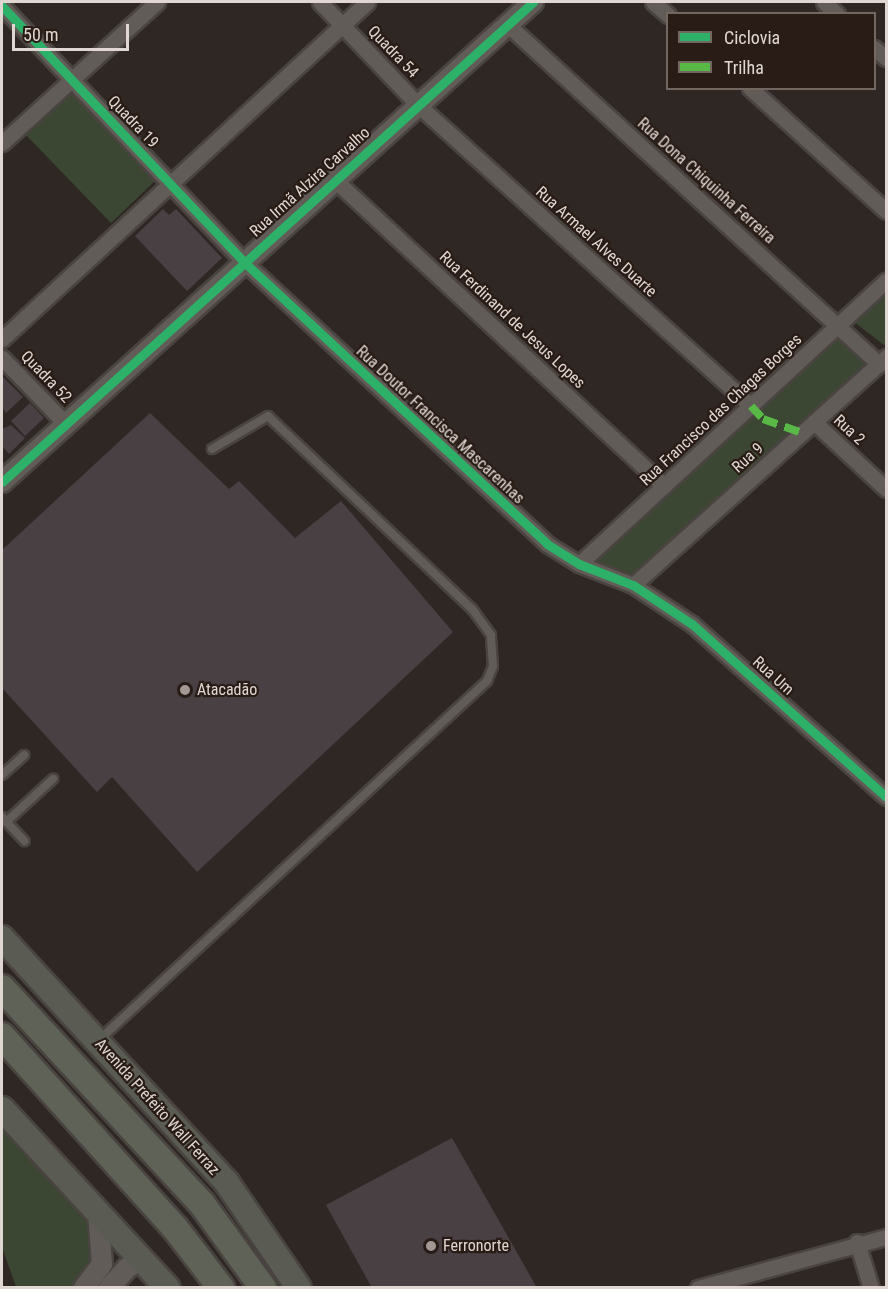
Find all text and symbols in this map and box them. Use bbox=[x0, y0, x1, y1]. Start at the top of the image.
scale bar bbox=[15, 12, 132, 50]
legend bbox=[666, 12, 876, 90]
street label: Quadra 54 bbox=[364, 22, 422, 82]
text: 50 m bbox=[23, 24, 58, 45]
text: Ciclovia bbox=[724, 27, 780, 48]
text: Trilha bbox=[724, 57, 764, 78]
street label: Quadra 19 bbox=[104, 92, 162, 152]
street label: Rua Dona Chiquinha Ferreira bbox=[633, 114, 779, 248]
street label: Rua Irmã Alzira Carvalho bbox=[246, 123, 374, 241]
street label: Rua Armael Alves Duarte bbox=[531, 183, 661, 301]
street label: Rua Ferdinand de Jesus Lopes bbox=[435, 247, 589, 393]
street label: Rua Francisco das Chagas Borges bbox=[636, 330, 806, 490]
street label: Rua Doutor Francisca Mascarenhas bbox=[352, 342, 528, 508]
street label: Quadra 52 bbox=[17, 347, 75, 407]
street label: Rua 2 bbox=[829, 411, 869, 449]
street label: Rua 9 bbox=[728, 439, 768, 477]
street label: Rua Um bbox=[749, 653, 797, 699]
place label: Atacadão bbox=[197, 680, 257, 700]
marker: Atacadão bbox=[178, 683, 192, 697]
street label: Avenida Prefeito Wall Ferraz bbox=[91, 1035, 223, 1179]
place label: Ferronorte bbox=[443, 1236, 509, 1256]
marker: Ferronorte bbox=[424, 1239, 438, 1253]

